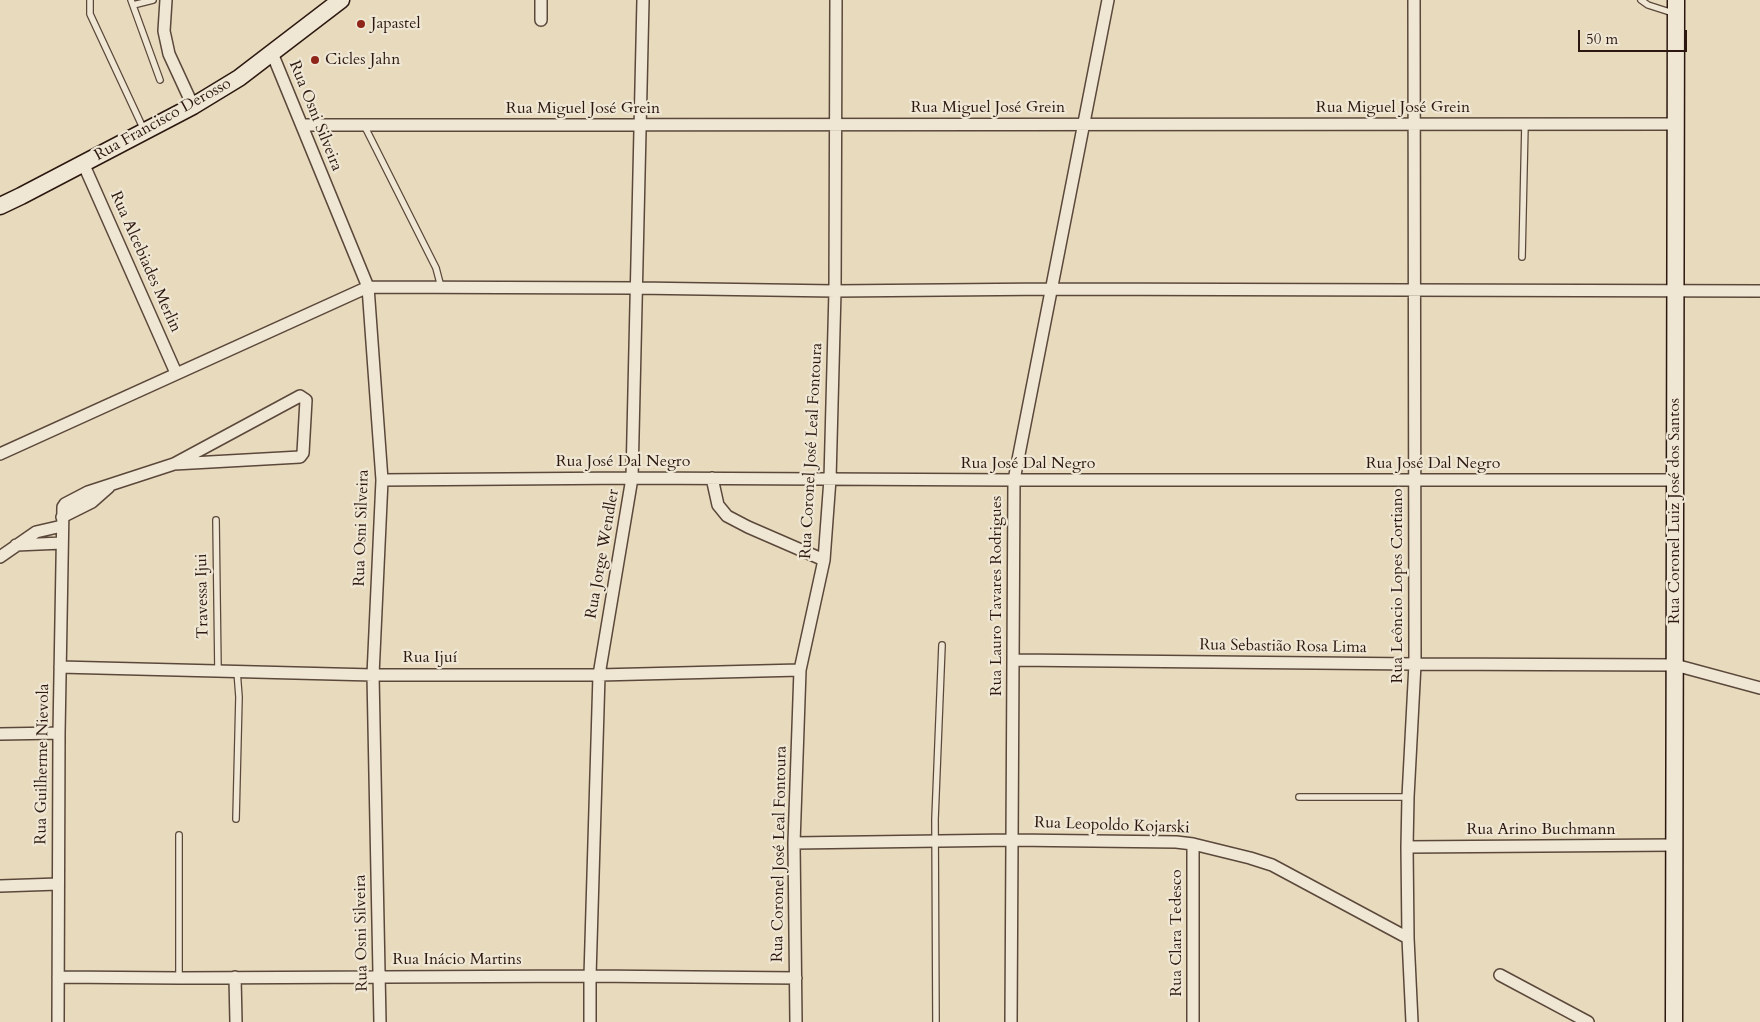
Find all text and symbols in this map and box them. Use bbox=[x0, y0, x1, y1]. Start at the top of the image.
place label: Japastel bbox=[371, 14, 421, 34]
marker: Japastel bbox=[355, 18, 367, 30]
scale bar bbox=[1580, 20, 1689, 52]
text: 50 m bbox=[1586, 29, 1618, 49]
place label: Cicles Jahn bbox=[325, 50, 400, 70]
marker: Cicles Jahn bbox=[309, 54, 321, 66]
street label: Rua Osni Silveira bbox=[284, 58, 346, 174]
street label: Rua Francisco Derosso bbox=[91, 74, 235, 166]
street label: Rua Miguel José Grein bbox=[911, 98, 1065, 118]
street label: Rua Miguel José Grein bbox=[1316, 98, 1470, 118]
street label: Rua Miguel José Grein bbox=[506, 99, 660, 119]
street label: Rua Alcebiades Merlin bbox=[105, 189, 185, 335]
street label: Rua Coronel José Leal Fontoura bbox=[797, 342, 827, 560]
street label: Rua Coronel Luiz José dos Santos bbox=[1665, 398, 1685, 624]
street label: Rua José Dal Negro bbox=[556, 452, 690, 472]
street label: Rua José Dal Negro bbox=[961, 454, 1095, 474]
street label: Rua José Dal Negro bbox=[1366, 454, 1500, 474]
street label: Rua Osni Silveira bbox=[350, 469, 374, 587]
street label: Rua Jorge Wendler bbox=[582, 488, 624, 620]
street label: Rua Leôncio Lopes Cortiano bbox=[1388, 488, 1408, 684]
street label: Rua Lauro Tavares Rodrigues bbox=[987, 496, 1007, 696]
street label: Travessa Ijui bbox=[193, 553, 213, 639]
street label: Rua Sebastião Rosa Lima bbox=[1199, 636, 1367, 658]
street label: Rua Ijuí bbox=[403, 648, 457, 668]
street label: Rua Guilherme Nievola bbox=[32, 683, 54, 845]
street label: Rua Coronel José Leal Fontoura bbox=[769, 746, 791, 962]
street label: Rua Leopoldo Kojarski bbox=[1034, 814, 1190, 838]
street label: Rua Arino Buchmann bbox=[1466, 820, 1616, 840]
street label: Rua Clara Tedesco bbox=[1167, 869, 1187, 997]
street label: Rua Osni Silveira bbox=[351, 874, 373, 992]
street label: Rua Inácio Martins bbox=[392, 950, 522, 970]

